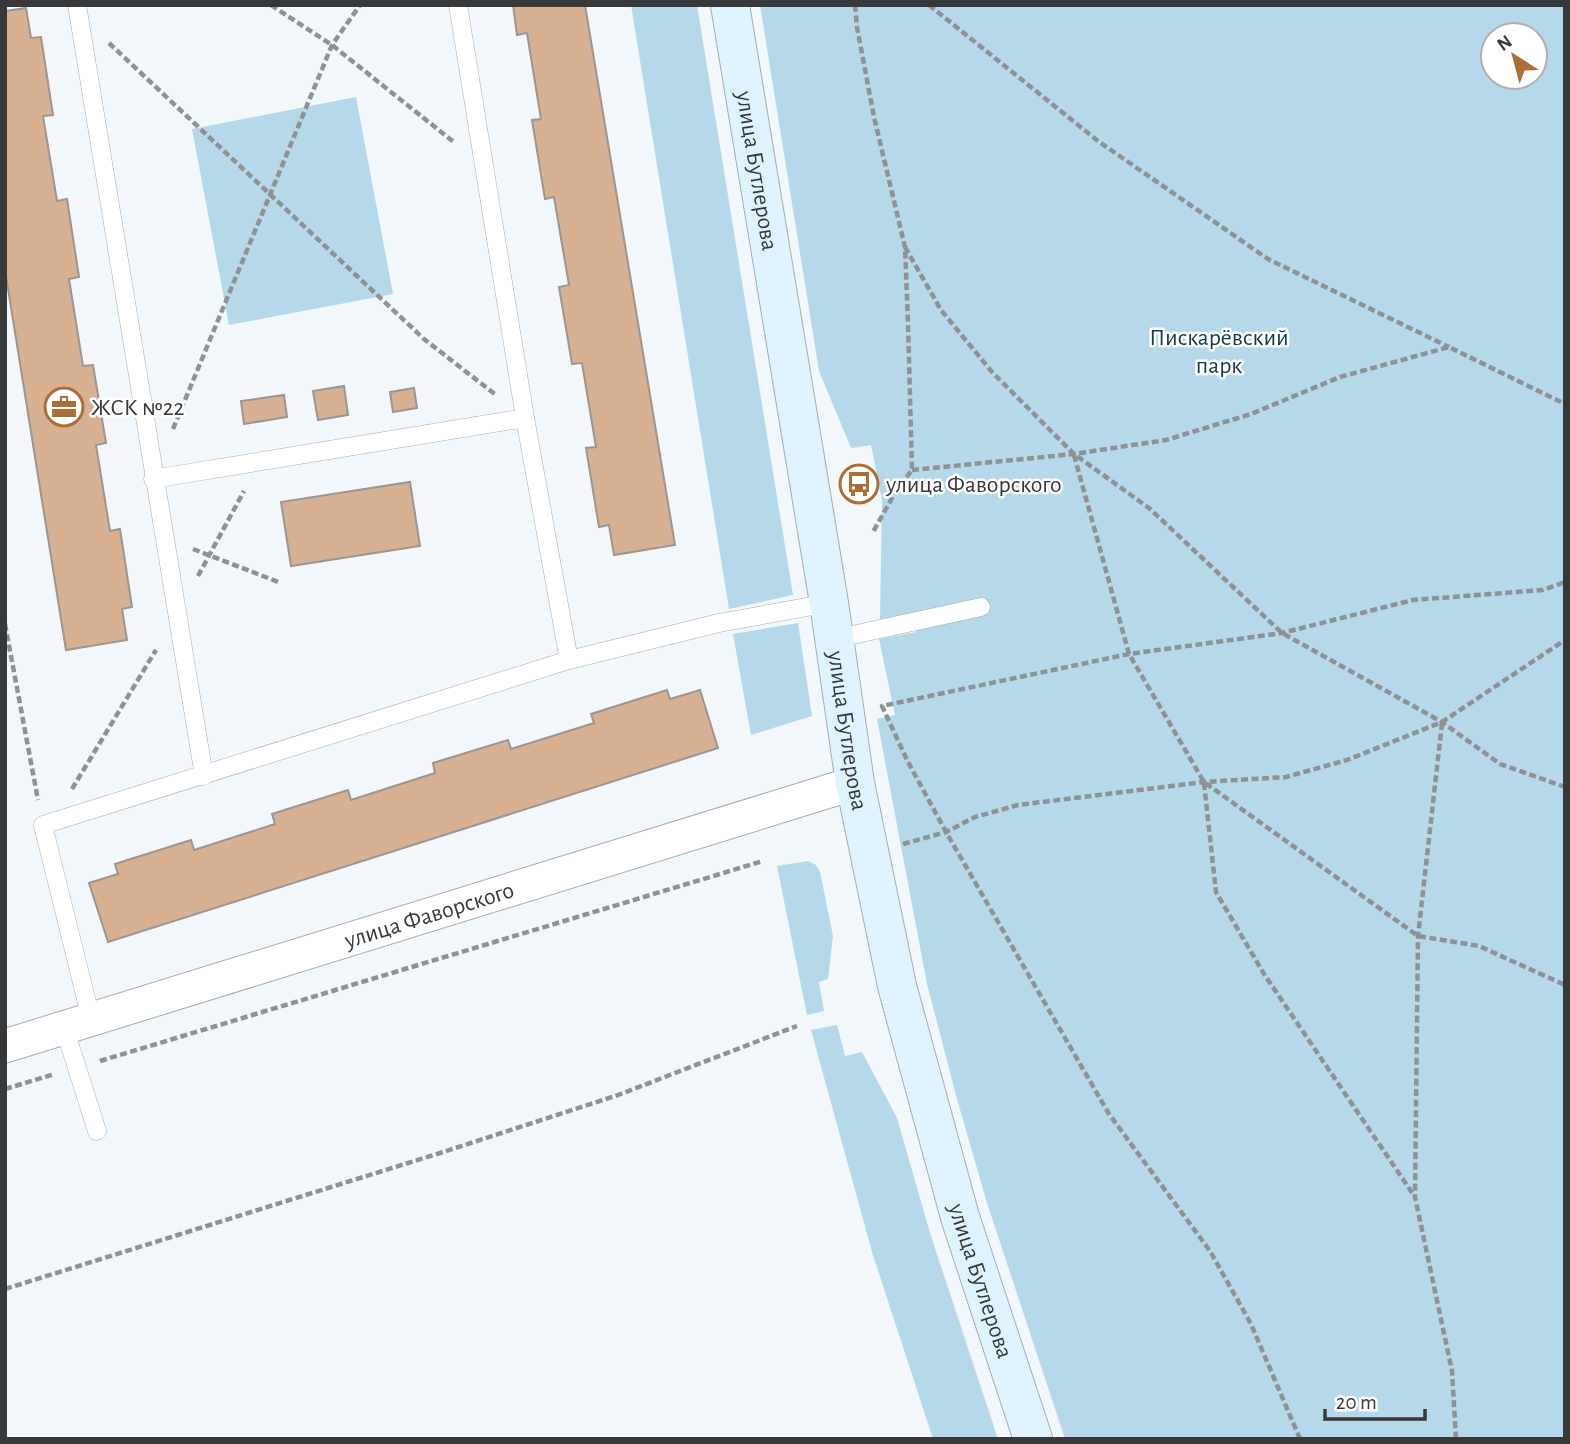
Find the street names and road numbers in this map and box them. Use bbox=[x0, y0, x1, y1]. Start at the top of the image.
street label: улица Бутлерова bbox=[731, 89, 781, 252]
street label: улица Бутлерова bbox=[823, 648, 871, 813]
street label: улица Фаворского bbox=[341, 878, 517, 953]
street label: улица Бутлерова bbox=[944, 1200, 1017, 1361]

